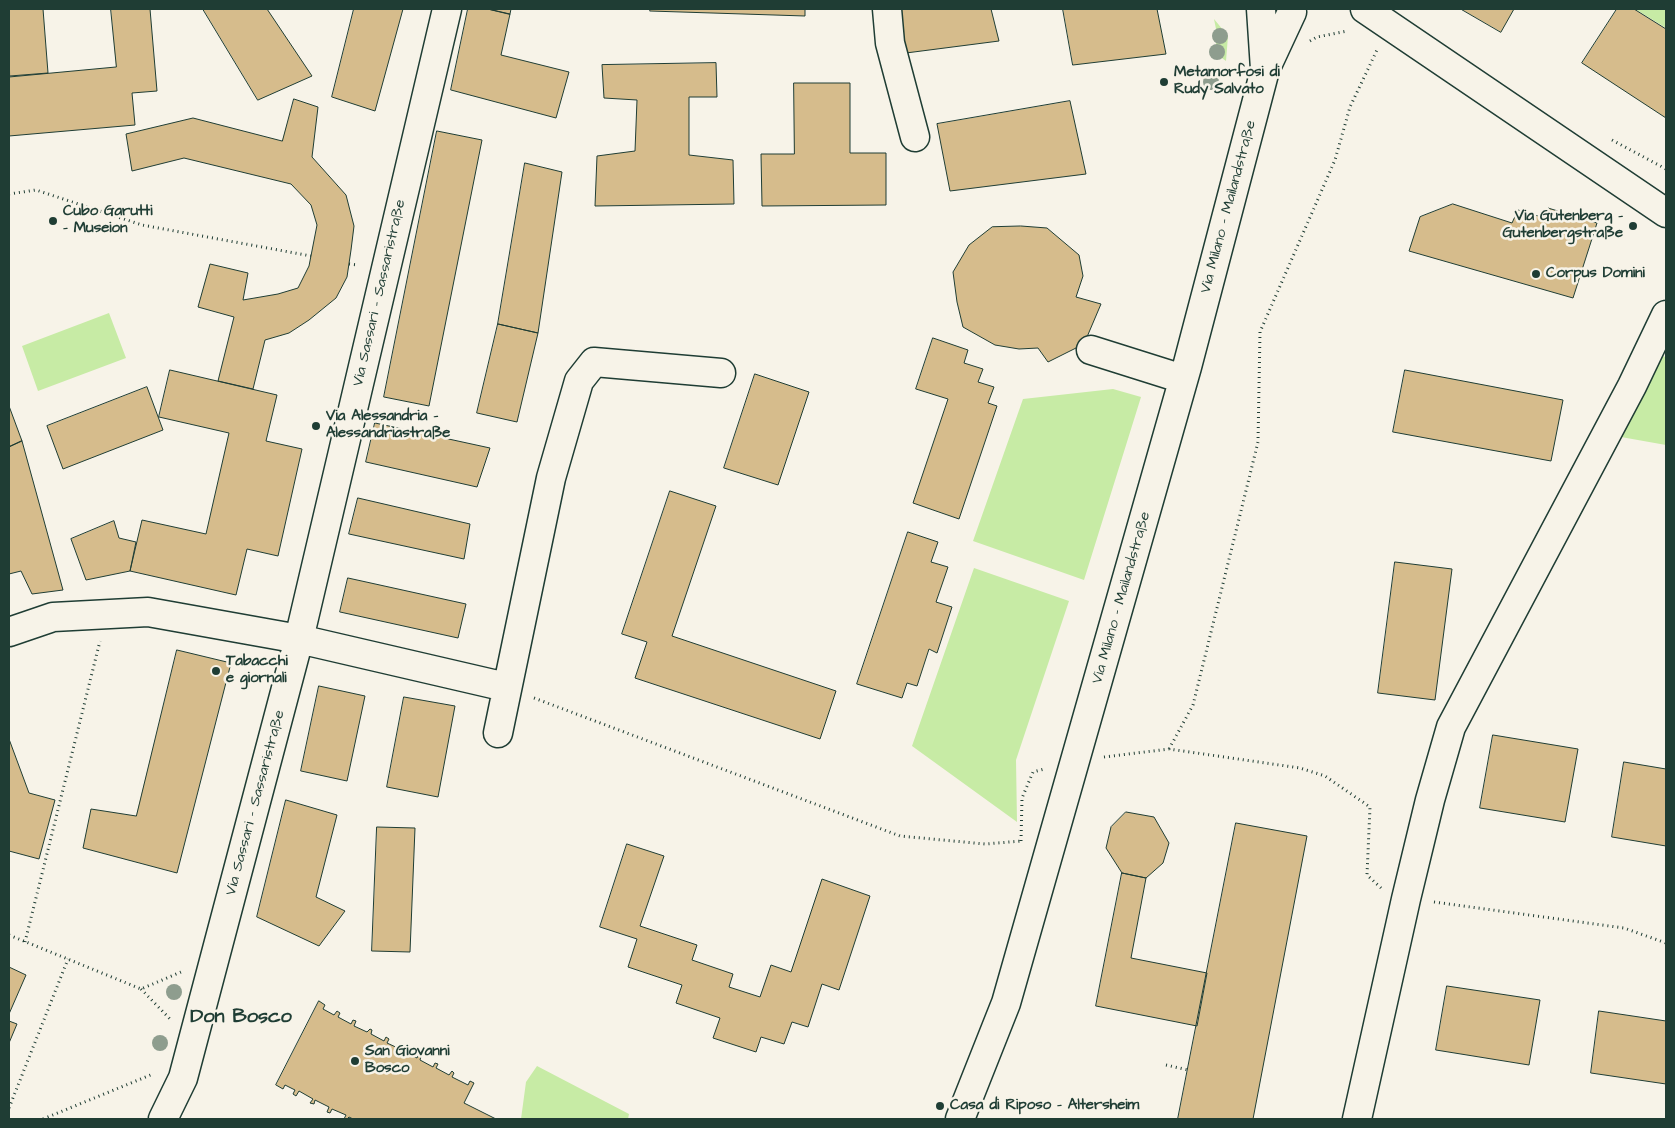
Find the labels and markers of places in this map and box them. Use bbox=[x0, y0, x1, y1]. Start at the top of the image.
place label: Metamorfosi di Rudy Salvato bbox=[1174, 64, 1280, 99]
marker: Metamorfosi di Rudy Salvato bbox=[1158, 76, 1170, 88]
place label: Cubo Garutti - Museion bbox=[63, 203, 152, 238]
place label: Via Gutenberg - Gutenbergstraße bbox=[1502, 208, 1623, 243]
marker: Cubo Garutti - Museion bbox=[47, 215, 59, 227]
marker: Via Gutenberg - Gutenbergstraße bbox=[1627, 220, 1639, 232]
place label: Corpus Domini bbox=[1546, 265, 1645, 283]
marker: Corpus Domini bbox=[1530, 268, 1542, 280]
place label: Via Alessandria - Alessandriastraße bbox=[326, 408, 450, 443]
marker: Via Alessandria - Alessandriastraße bbox=[310, 420, 322, 432]
place label: Tabacchi e giornali bbox=[226, 653, 288, 688]
marker: Tabacchi e giornali bbox=[210, 665, 222, 677]
place label: San Giovanni Bosco bbox=[365, 1043, 450, 1078]
marker: San Giovanni Bosco bbox=[349, 1055, 361, 1067]
place label: Casa di Riposo - Altersheim bbox=[950, 1097, 1139, 1115]
marker: Casa di Riposo - Altersheim bbox=[934, 1100, 946, 1112]

